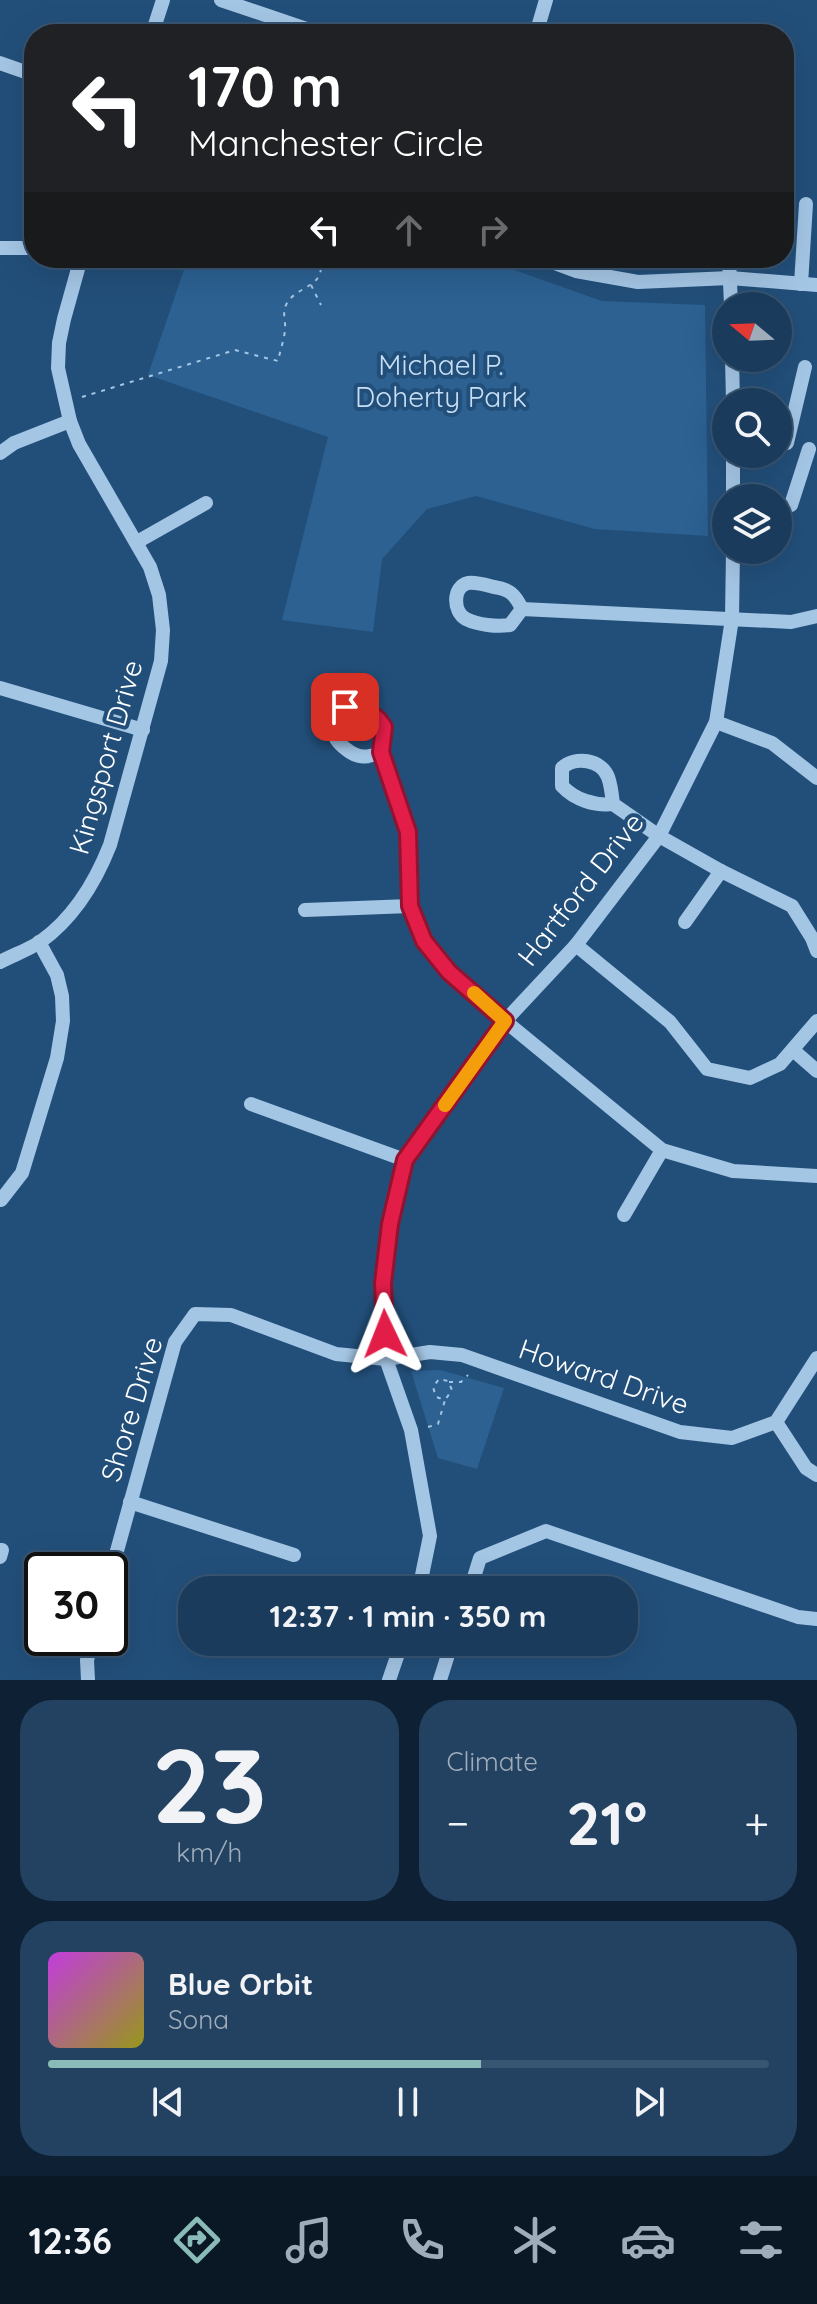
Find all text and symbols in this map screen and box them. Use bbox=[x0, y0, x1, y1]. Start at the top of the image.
text: 170 m bbox=[188, 51, 342, 121]
icon: left bbox=[56, 56, 160, 160]
text: Manchester Circle bbox=[188, 120, 484, 165]
icon: left bbox=[303, 208, 347, 252]
icon: ahead bbox=[387, 208, 431, 252]
icon: right bbox=[471, 208, 515, 252]
north arrow bbox=[712, 292, 792, 372]
map controls bbox=[712, 292, 792, 564]
park label: Michael P. Doherty Park bbox=[355, 347, 527, 414]
button: search bbox=[712, 388, 792, 468]
button: layers bbox=[712, 484, 792, 564]
street label: Kingsport Drive bbox=[61, 656, 149, 858]
pin bbox=[311, 673, 379, 741]
icon: arrive bbox=[323, 685, 367, 729]
street label: Hartford Drive bbox=[509, 805, 651, 973]
position arrow bbox=[343, 1292, 427, 1376]
street label: Howard Drive bbox=[514, 1331, 694, 1421]
street label: Shore Drive bbox=[92, 1332, 170, 1486]
speed limit sign: 30 bbox=[24, 1552, 128, 1656]
text: 12:37 · 1 min · 350 m bbox=[270, 1597, 547, 1635]
text: 23 bbox=[152, 1719, 267, 1849]
text: Climate bbox=[447, 1745, 538, 1778]
text: 21° bbox=[566, 1785, 647, 1860]
text: − bbox=[447, 1795, 469, 1850]
text: + bbox=[744, 1795, 769, 1850]
text: km/h bbox=[176, 1836, 242, 1869]
text: Blue Orbit bbox=[168, 1965, 313, 2003]
text: Sona bbox=[168, 2003, 229, 2036]
icon: previous bbox=[146, 2080, 190, 2124]
icon: pause bbox=[386, 2080, 430, 2124]
icon: next bbox=[627, 2080, 671, 2124]
icon: directions bbox=[169, 2212, 225, 2268]
icon: music bbox=[281, 2212, 337, 2268]
icon: phone bbox=[394, 2212, 450, 2268]
icon: climate bbox=[507, 2212, 563, 2268]
icon: car bbox=[620, 2212, 676, 2268]
icon: filters bbox=[733, 2212, 789, 2268]
text: 12:36 bbox=[28, 2218, 112, 2263]

